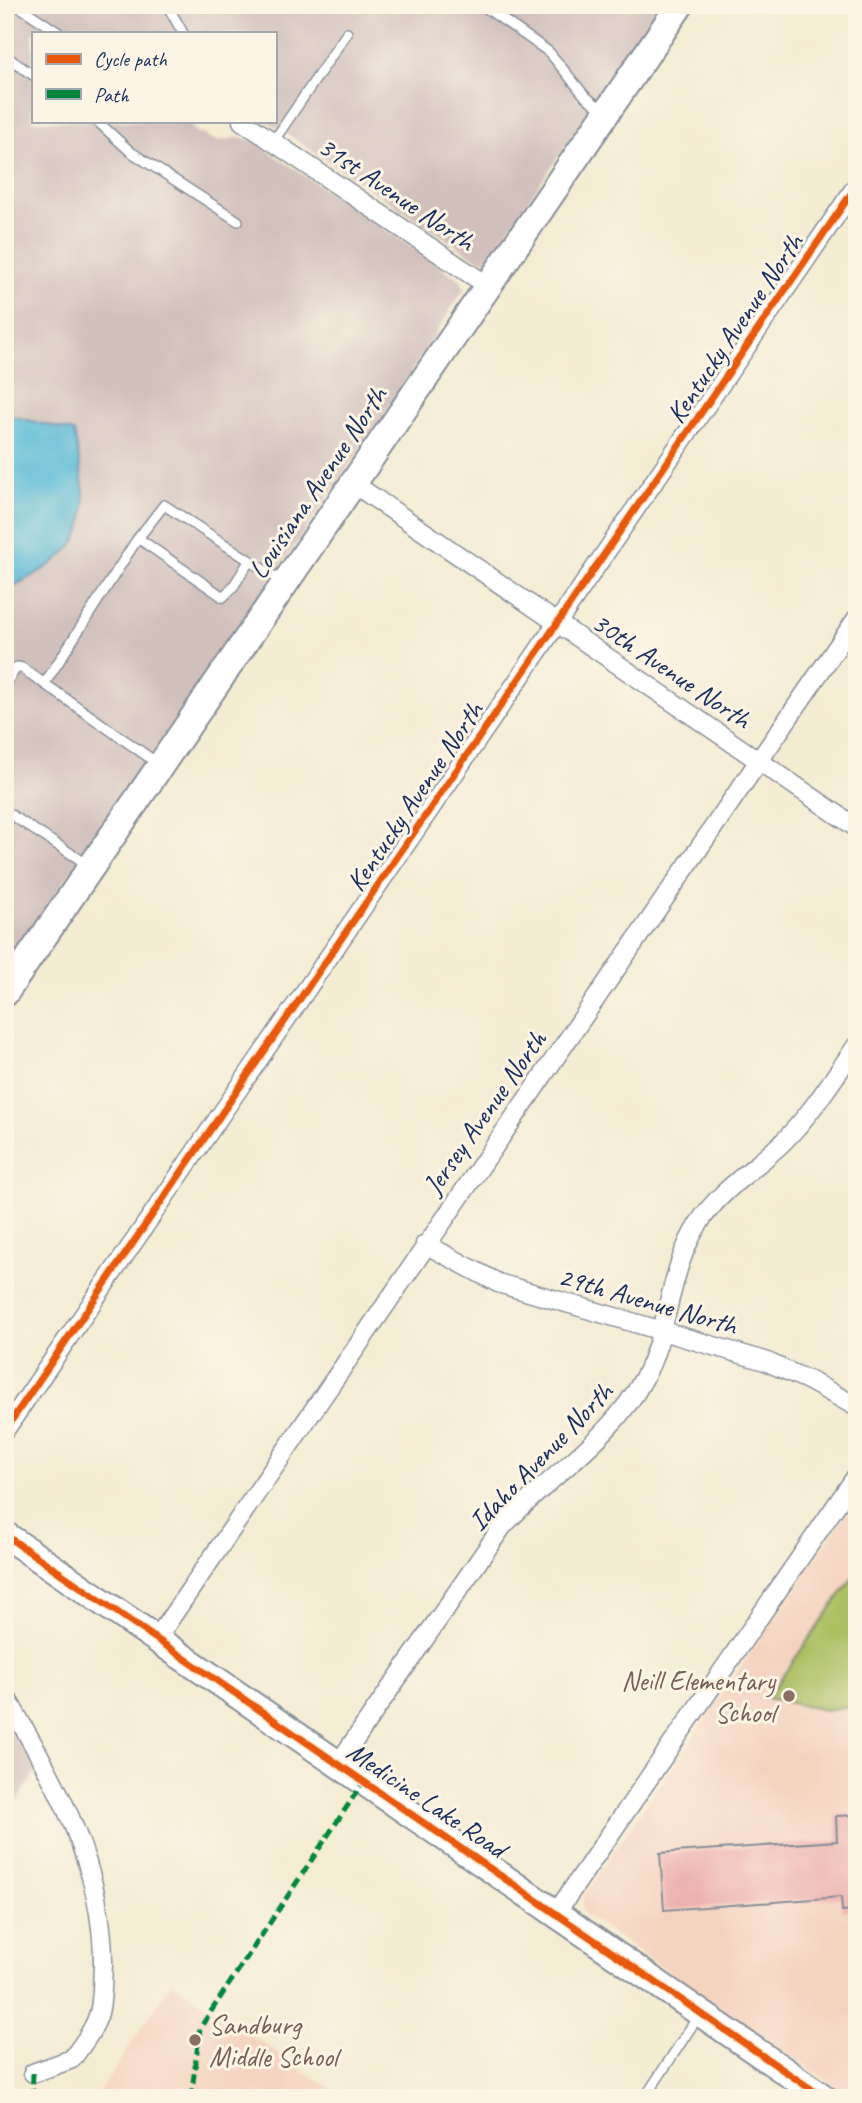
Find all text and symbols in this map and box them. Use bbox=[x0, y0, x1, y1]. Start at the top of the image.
legend bbox=[32, 32, 276, 122]
text: Cycle path bbox=[94, 46, 167, 72]
text: Path bbox=[94, 82, 130, 108]
street label: 31st Avenue North bbox=[312, 128, 483, 260]
street label: Kentucky Avenue North bbox=[658, 225, 812, 430]
street label: Louisiana Avenue North bbox=[240, 378, 396, 585]
street label: 30th Avenue North bbox=[586, 604, 760, 738]
street label: Kentucky Avenue North bbox=[338, 693, 492, 898]
street label: Jersey Avenue North bbox=[414, 1022, 555, 1203]
street label: 29th Avenue North bbox=[554, 1258, 743, 1343]
street label: Idaho Avenue North bbox=[461, 1373, 622, 1538]
place label: Neill Elementary School bbox=[621, 1663, 780, 1730]
marker: Neill Elementary School bbox=[781, 1688, 797, 1704]
street label: Medicine Lake Road bbox=[341, 1733, 516, 1868]
place label: Sandburg Middle School bbox=[209, 2007, 343, 2074]
marker: Sandburg Middle School bbox=[187, 2032, 203, 2048]

